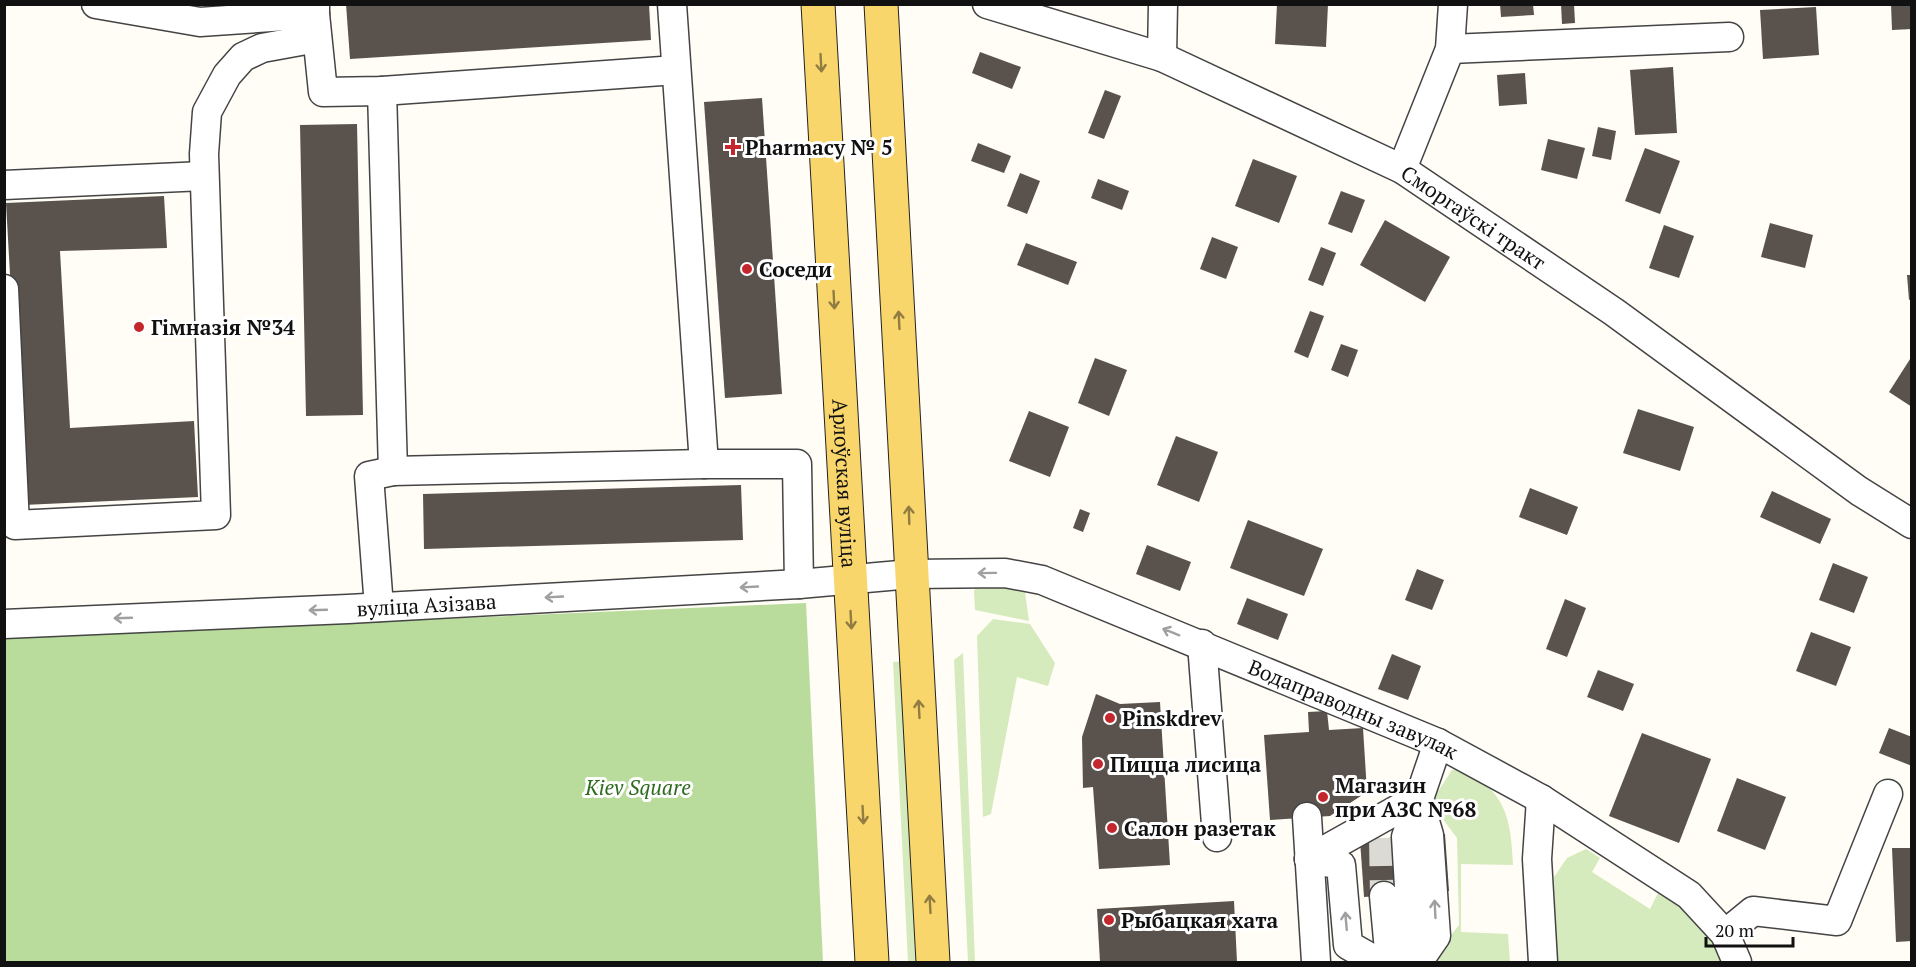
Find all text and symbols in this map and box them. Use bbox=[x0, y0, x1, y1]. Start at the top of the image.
one-way arrow bbox=[816, 52, 827, 72]
place label: Pharmacy № 5 bbox=[745, 133, 893, 161]
marker: Pharmacy № 5 bbox=[726, 140, 740, 154]
street label: Сморгаўскі тракт bbox=[1396, 158, 1551, 276]
place label: Соседи bbox=[759, 255, 832, 283]
marker: Соседи bbox=[740, 262, 754, 276]
one-way arrow bbox=[828, 289, 839, 309]
one-way arrow bbox=[893, 310, 904, 330]
place label: Гімназія №34 bbox=[151, 313, 295, 341]
marker: Гімназія №34 bbox=[132, 320, 146, 334]
street label: Арлоўская вуліца bbox=[826, 398, 864, 569]
one-way arrow bbox=[903, 505, 914, 525]
one-way arrow bbox=[977, 567, 997, 579]
one-way arrow bbox=[739, 581, 759, 592]
street label: вуліца Азізава bbox=[356, 587, 498, 623]
one-way arrow bbox=[545, 592, 565, 603]
one-way arrow bbox=[308, 604, 328, 615]
one-way arrow bbox=[846, 610, 857, 630]
one-way arrow bbox=[113, 612, 133, 623]
one-way arrow bbox=[1162, 625, 1181, 636]
street label: Водаправодны завулак bbox=[1244, 652, 1464, 766]
one-way arrow bbox=[914, 700, 925, 720]
place label: Pinskdrev bbox=[1122, 704, 1222, 732]
marker: Pinskdrev bbox=[1103, 711, 1117, 725]
place label: Пицца лисица bbox=[1110, 750, 1262, 778]
marker: Пицца лисица bbox=[1091, 757, 1105, 771]
place label: Магазин при АЗС №68 bbox=[1335, 771, 1476, 823]
park label: Kiev Square bbox=[584, 773, 691, 801]
marker: Магазин при АЗС №68 bbox=[1316, 790, 1330, 804]
one-way arrow bbox=[858, 804, 869, 824]
place label: Салон разетак bbox=[1124, 814, 1276, 842]
marker: Салон разетак bbox=[1105, 821, 1119, 835]
one-way arrow bbox=[924, 895, 935, 915]
one-way arrow bbox=[1430, 900, 1441, 920]
place label: Рыбацкая хата bbox=[1121, 906, 1279, 934]
scale bar bbox=[1706, 910, 1793, 948]
one-way arrow bbox=[1340, 912, 1351, 931]
marker: Рыбацкая хата bbox=[1102, 913, 1116, 927]
text: 20 m bbox=[1715, 918, 1755, 942]

